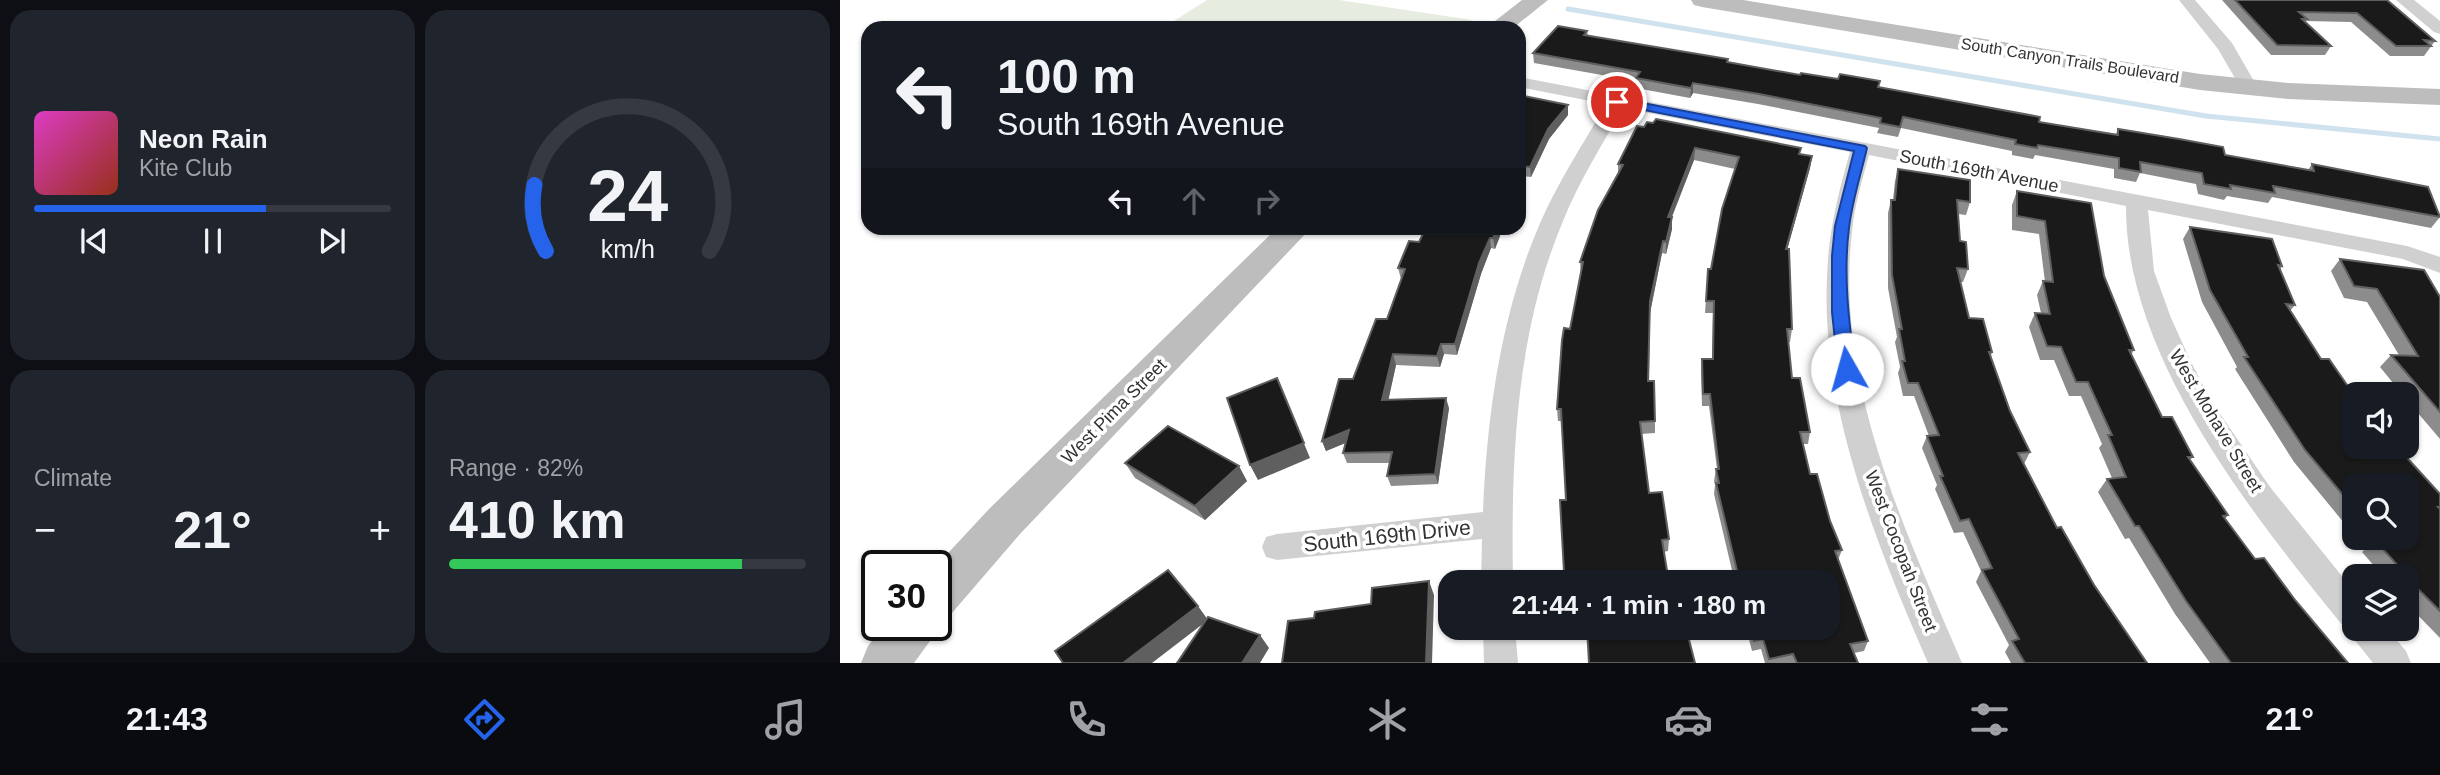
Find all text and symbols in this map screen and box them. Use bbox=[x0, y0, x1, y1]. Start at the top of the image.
street label: South Canyon Trails Boulevard bbox=[1960, 35, 2180, 86]
icon: left bbox=[882, 49, 973, 140]
text: 100 m bbox=[997, 49, 1136, 103]
pin bbox=[1587, 72, 1647, 132]
icon: arrive bbox=[1598, 83, 1636, 121]
text: South 169th Avenue bbox=[997, 106, 1285, 142]
text: Neon Rain bbox=[139, 124, 268, 154]
street label: South 169th Avenue bbox=[1898, 146, 2060, 196]
text: Kite Club bbox=[139, 155, 232, 181]
text: 24 bbox=[587, 156, 668, 237]
icon: left bbox=[1102, 182, 1140, 220]
icon: ahead bbox=[1175, 182, 1213, 220]
icon: right bbox=[1248, 182, 1286, 220]
icon: previous bbox=[75, 222, 113, 260]
icon: pause bbox=[194, 222, 232, 260]
icon: next bbox=[313, 222, 351, 260]
text: km/h bbox=[600, 235, 655, 263]
position arrow bbox=[1810, 332, 1884, 406]
street label: West Mohave Street bbox=[2166, 346, 2266, 496]
street label: West Pima Street bbox=[1058, 355, 1170, 467]
map controls bbox=[2342, 382, 2419, 641]
button: sound bbox=[2342, 382, 2419, 459]
text: Range · 82% bbox=[449, 455, 583, 481]
text: Climate bbox=[34, 465, 112, 491]
street label: West Cocopah Street bbox=[1861, 468, 1941, 634]
button: search bbox=[2342, 473, 2419, 550]
text: 410 km bbox=[449, 491, 625, 549]
text: 21° bbox=[173, 501, 252, 559]
text: − bbox=[34, 509, 56, 551]
text: + bbox=[369, 509, 391, 551]
street label: South 169th Drive bbox=[1302, 515, 1472, 556]
speed limit sign: 30 bbox=[861, 550, 952, 641]
button: layers bbox=[2342, 564, 2419, 641]
text: 21:44 · 1 min · 180 m bbox=[1512, 590, 1766, 620]
icon: directions bbox=[460, 695, 509, 744]
icon: music bbox=[761, 695, 810, 744]
icon: phone bbox=[1062, 695, 1111, 744]
icon: climate bbox=[1363, 695, 1412, 744]
icon: car bbox=[1664, 695, 1713, 744]
icon: filters bbox=[1965, 695, 2014, 744]
text: 21:43 bbox=[126, 701, 208, 737]
text: 21° bbox=[2266, 701, 2314, 737]

